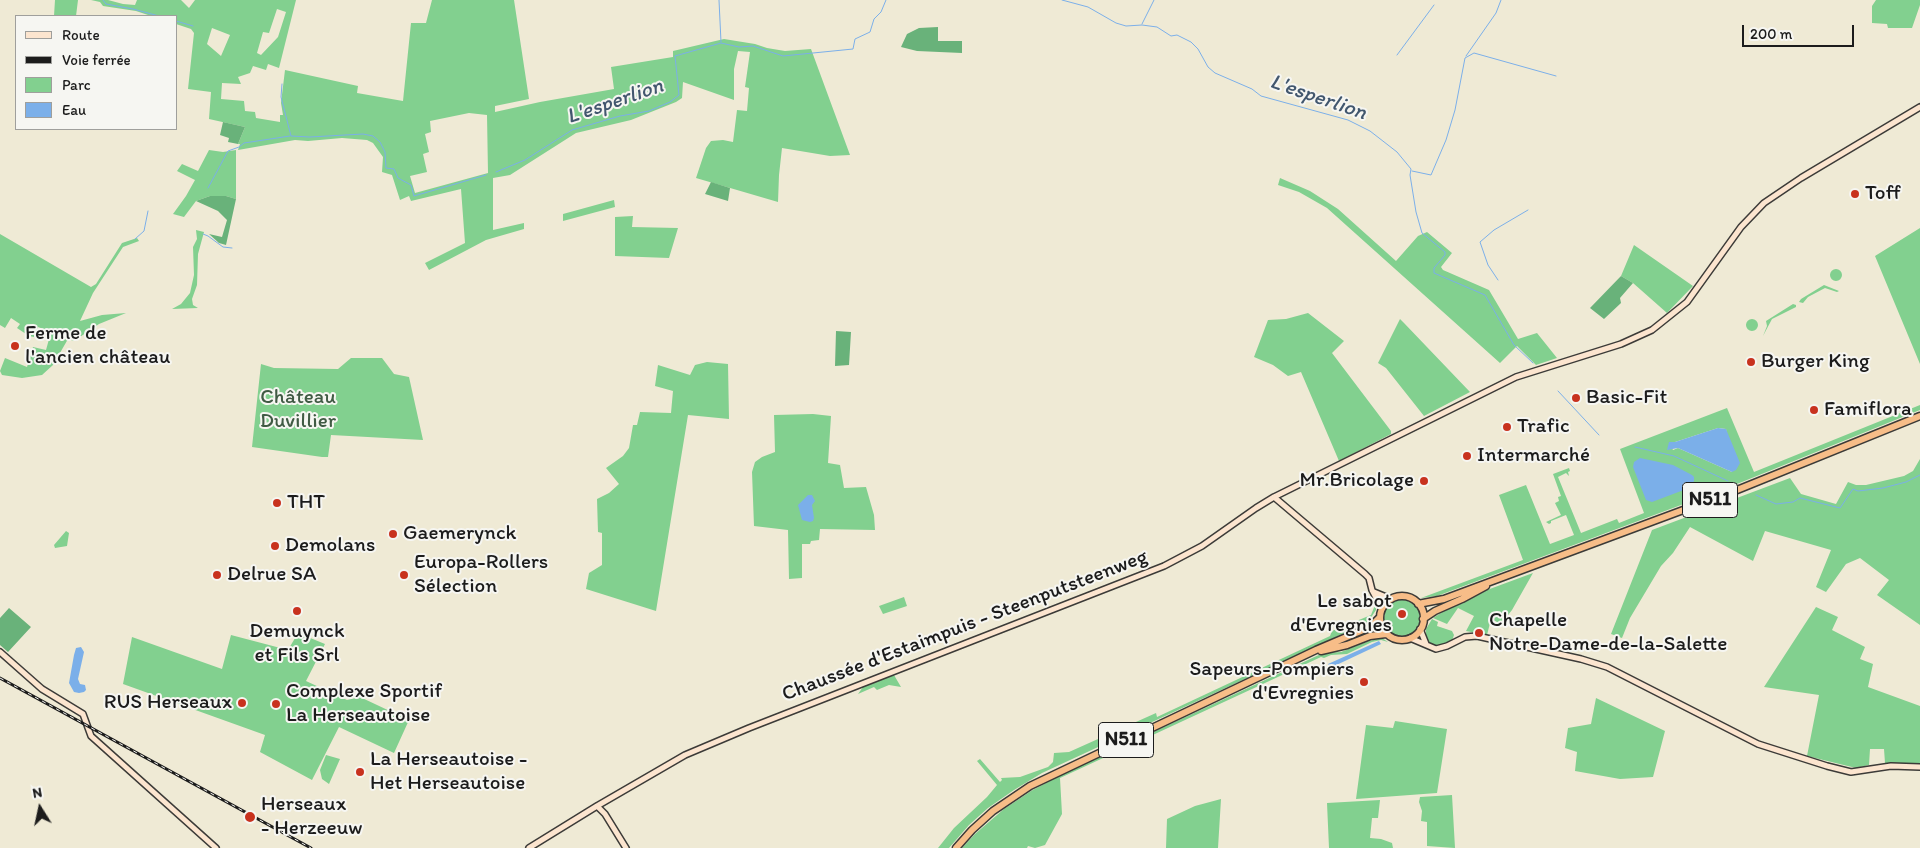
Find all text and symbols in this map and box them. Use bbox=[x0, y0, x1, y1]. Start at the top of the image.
legend bbox=[15, 15, 178, 130]
scale bar bbox=[1745, 15, 1858, 47]
text: 200 m bbox=[1750, 25, 1792, 43]
text: Route bbox=[62, 26, 100, 44]
text: Voie ferrée bbox=[62, 51, 131, 69]
water label: L'esperlion bbox=[1266, 69, 1370, 127]
water label: L'esperlion bbox=[563, 73, 667, 131]
text: Parc bbox=[62, 76, 91, 94]
text: Eau bbox=[62, 101, 86, 119]
place label: Toff bbox=[1865, 181, 1901, 207]
marker: Toff bbox=[1849, 188, 1861, 200]
place label: Ferme de l'ancien château bbox=[25, 321, 170, 371]
marker: Ferme de l'ancien château bbox=[9, 340, 21, 352]
place label: Burger King bbox=[1761, 349, 1870, 375]
marker: Burger King bbox=[1745, 356, 1757, 368]
park label: Château Duvillier bbox=[260, 385, 336, 435]
place label: Basic-Fit bbox=[1586, 385, 1667, 411]
marker: Basic-Fit bbox=[1570, 392, 1582, 404]
place label: Famiflora bbox=[1824, 397, 1912, 423]
marker: Famiflora bbox=[1808, 404, 1820, 416]
place label: Trafic bbox=[1517, 414, 1569, 440]
marker: Trafic bbox=[1501, 421, 1513, 433]
place label: Intermarché bbox=[1477, 443, 1590, 469]
marker: Intermarché bbox=[1461, 450, 1473, 462]
place label: Mr.Bricolage bbox=[1299, 468, 1414, 494]
marker: Mr.Bricolage bbox=[1418, 475, 1430, 487]
road number: N511 bbox=[1682, 482, 1738, 518]
place label: THT bbox=[287, 490, 325, 516]
marker: THT bbox=[271, 497, 283, 509]
place label: Gaemerynck bbox=[403, 521, 516, 547]
marker: Gaemerynck bbox=[387, 528, 399, 540]
place label: Demolans bbox=[285, 533, 375, 559]
marker: Demolans bbox=[269, 540, 281, 552]
street label: Chaussée d'Estaimpuis - Steenputsteenweg bbox=[779, 544, 1151, 708]
place label: Europa-Rollers Sélection bbox=[414, 550, 548, 600]
place label: Delrue SA bbox=[227, 562, 316, 588]
marker: Delrue SA bbox=[211, 569, 223, 581]
marker: Europa-Rollers Sélection bbox=[398, 569, 410, 581]
place label: Le sabot d'Evregnies bbox=[1290, 589, 1392, 639]
marker: Demuynck et Fils Srl bbox=[291, 605, 303, 617]
marker: Le sabot d'Evregnies bbox=[1396, 608, 1408, 620]
place label: Chapelle Notre-Dame-de-la-Salette bbox=[1489, 608, 1727, 658]
place label: Demuynck et Fils Srl bbox=[249, 619, 345, 669]
marker: Chapelle Notre-Dame-de-la-Salette bbox=[1473, 627, 1485, 639]
place label: Sapeurs-Pompiers d'Evregnies bbox=[1189, 657, 1354, 707]
marker: Sapeurs-Pompiers d'Evregnies bbox=[1358, 676, 1370, 688]
place label: Complexe Sportif La Herseautoise bbox=[286, 679, 442, 729]
place label: RUS Herseaux bbox=[104, 690, 232, 716]
marker: RUS Herseaux bbox=[236, 697, 248, 709]
marker: Complexe Sportif La Herseautoise bbox=[270, 698, 282, 710]
road number: N511 bbox=[1098, 722, 1154, 758]
place label: La Herseautoise - Het Herseautoise bbox=[370, 747, 527, 797]
marker: La Herseautoise - Het Herseautoise bbox=[354, 766, 366, 778]
north arrow bbox=[15, 783, 65, 833]
text: N bbox=[31, 784, 43, 802]
place label: Herseaux - Herzeeuw bbox=[261, 792, 363, 842]
marker: Herseaux - Herzeeuw bbox=[243, 810, 257, 824]

